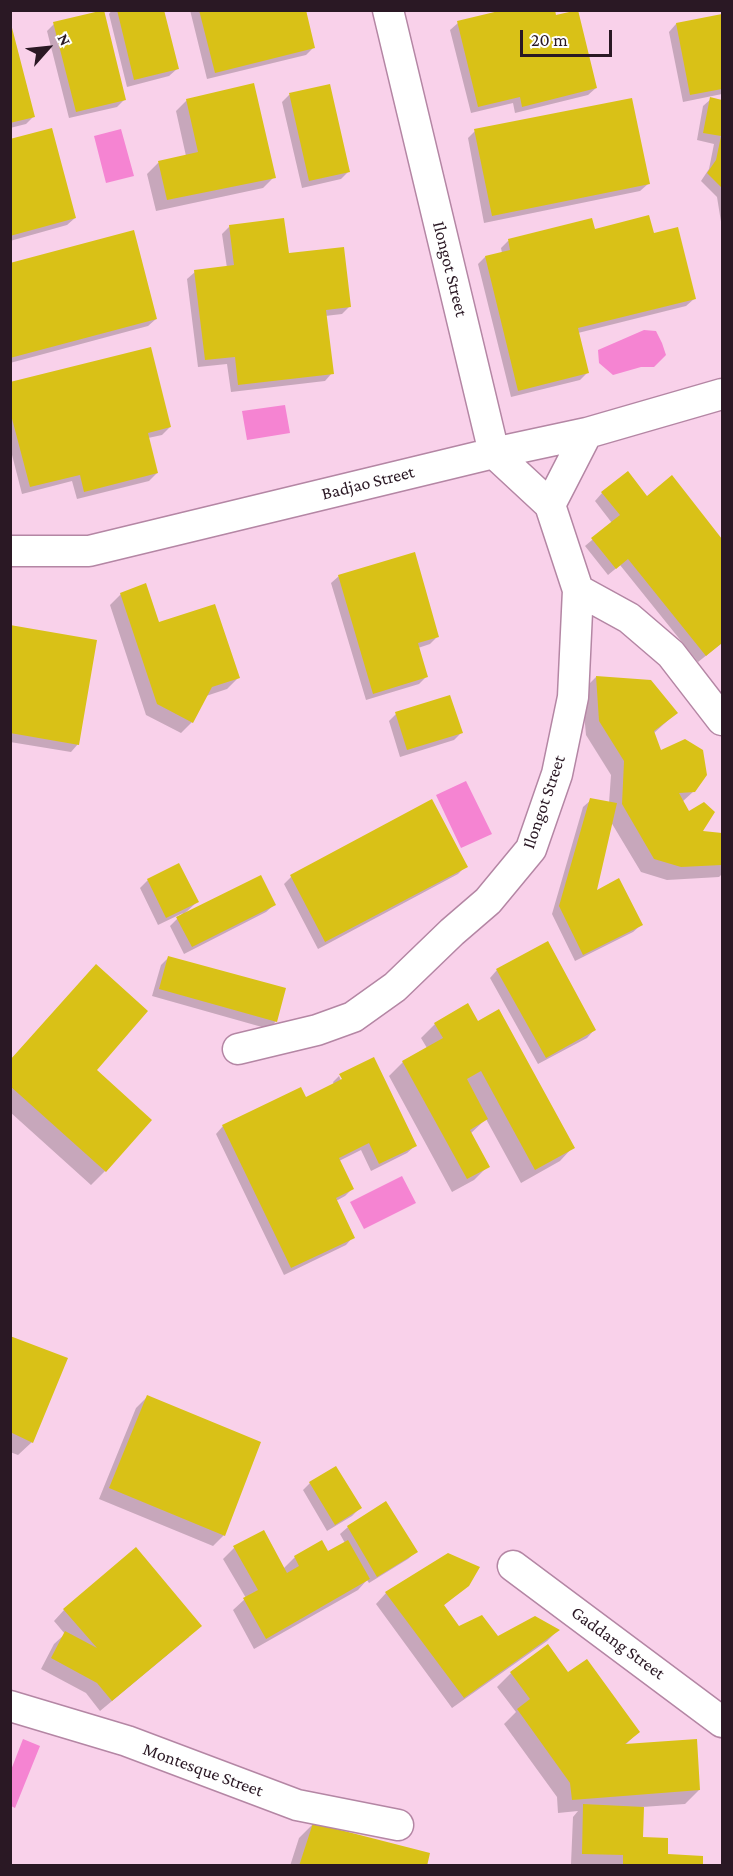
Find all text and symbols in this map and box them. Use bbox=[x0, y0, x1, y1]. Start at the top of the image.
north arrow bbox=[18, 18, 78, 78]
scale bar bbox=[523, 18, 614, 56]
text: 20 m bbox=[531, 30, 568, 50]
text: N bbox=[54, 31, 75, 48]
street label: Ilongot Street bbox=[428, 219, 472, 319]
street label: Badjao Street bbox=[319, 461, 417, 505]
street label: Ilongot Street bbox=[518, 752, 570, 852]
street label: Gaddang Street bbox=[567, 1602, 669, 1684]
street label: Montesque Street bbox=[140, 1738, 266, 1802]

